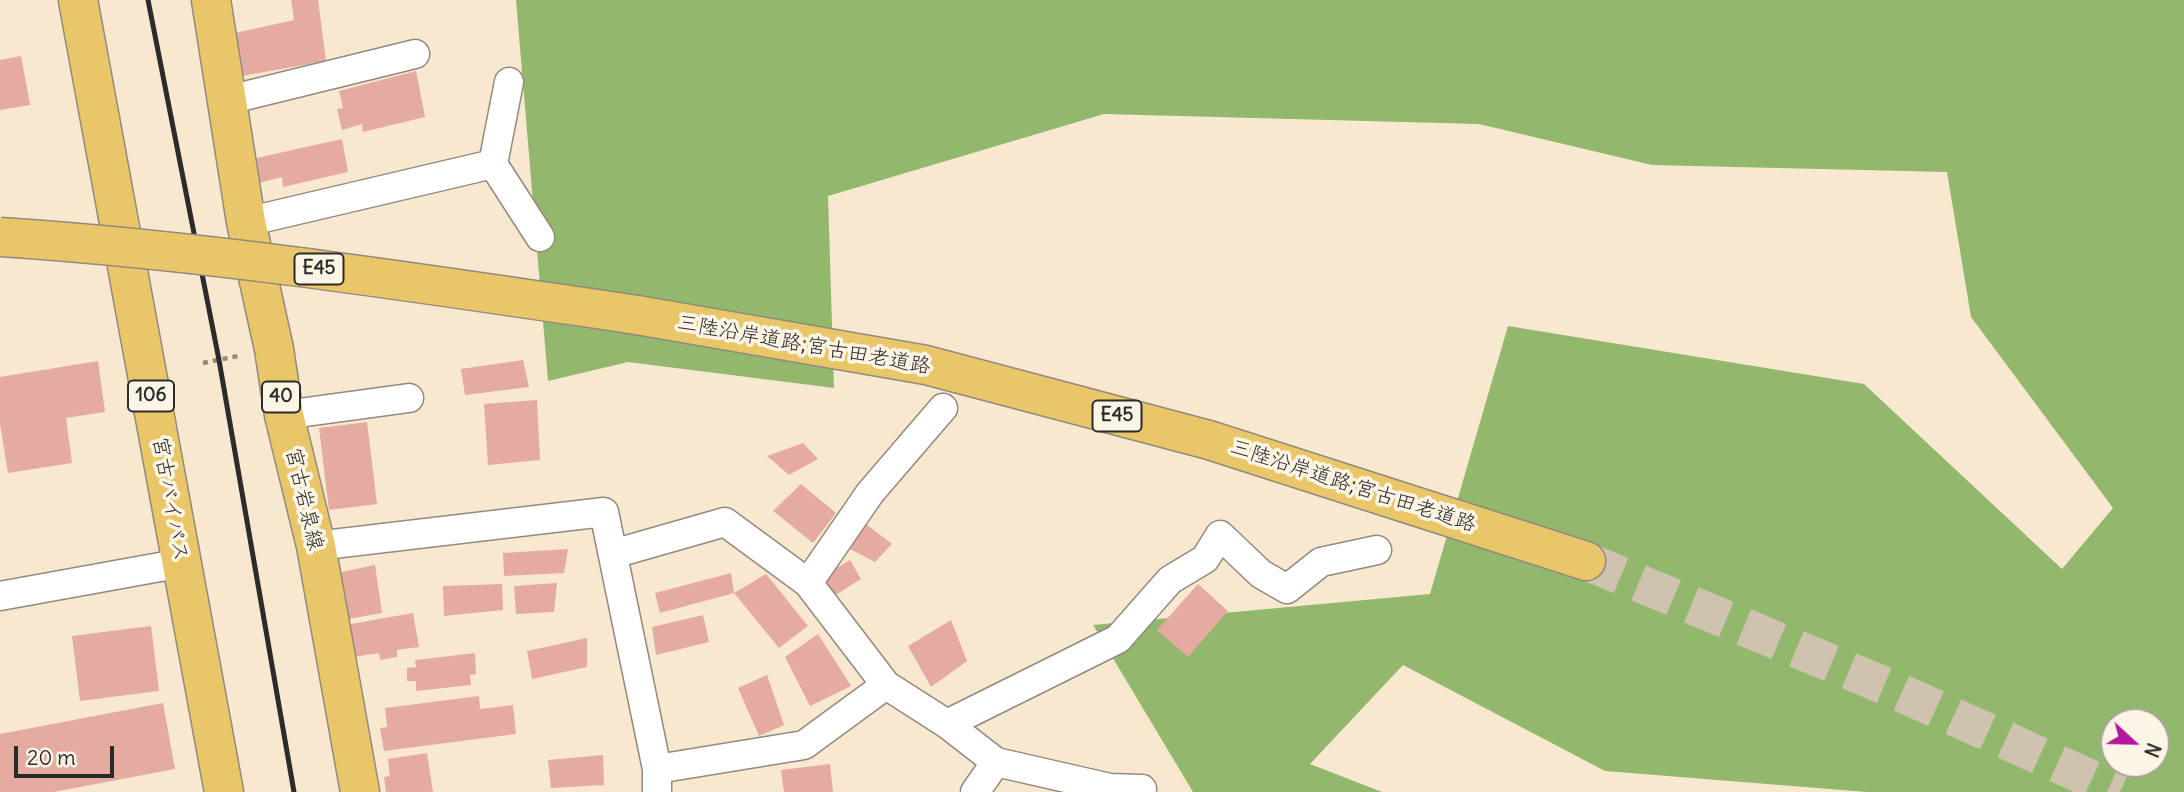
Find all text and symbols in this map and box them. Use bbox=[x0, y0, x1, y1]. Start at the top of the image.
road number: E45 bbox=[294, 254, 344, 284]
street label: 三陸沿岸道路;宮古田老道路 bbox=[675, 310, 933, 380]
road number: 106 bbox=[128, 380, 174, 412]
road number: 40 bbox=[262, 382, 300, 412]
road number: E45 bbox=[1092, 400, 1142, 432]
street label: 三陸沿岸道路;宮古田老道路 bbox=[1227, 434, 1479, 538]
street label: 宮古バイパス bbox=[147, 435, 193, 563]
street label: 宮古岩泉線 bbox=[280, 445, 328, 553]
north arrow bbox=[2100, 708, 2170, 778]
scale bar bbox=[18, 732, 117, 776]
text: N bbox=[2139, 740, 2166, 761]
text: 20 m bbox=[27, 744, 76, 771]

